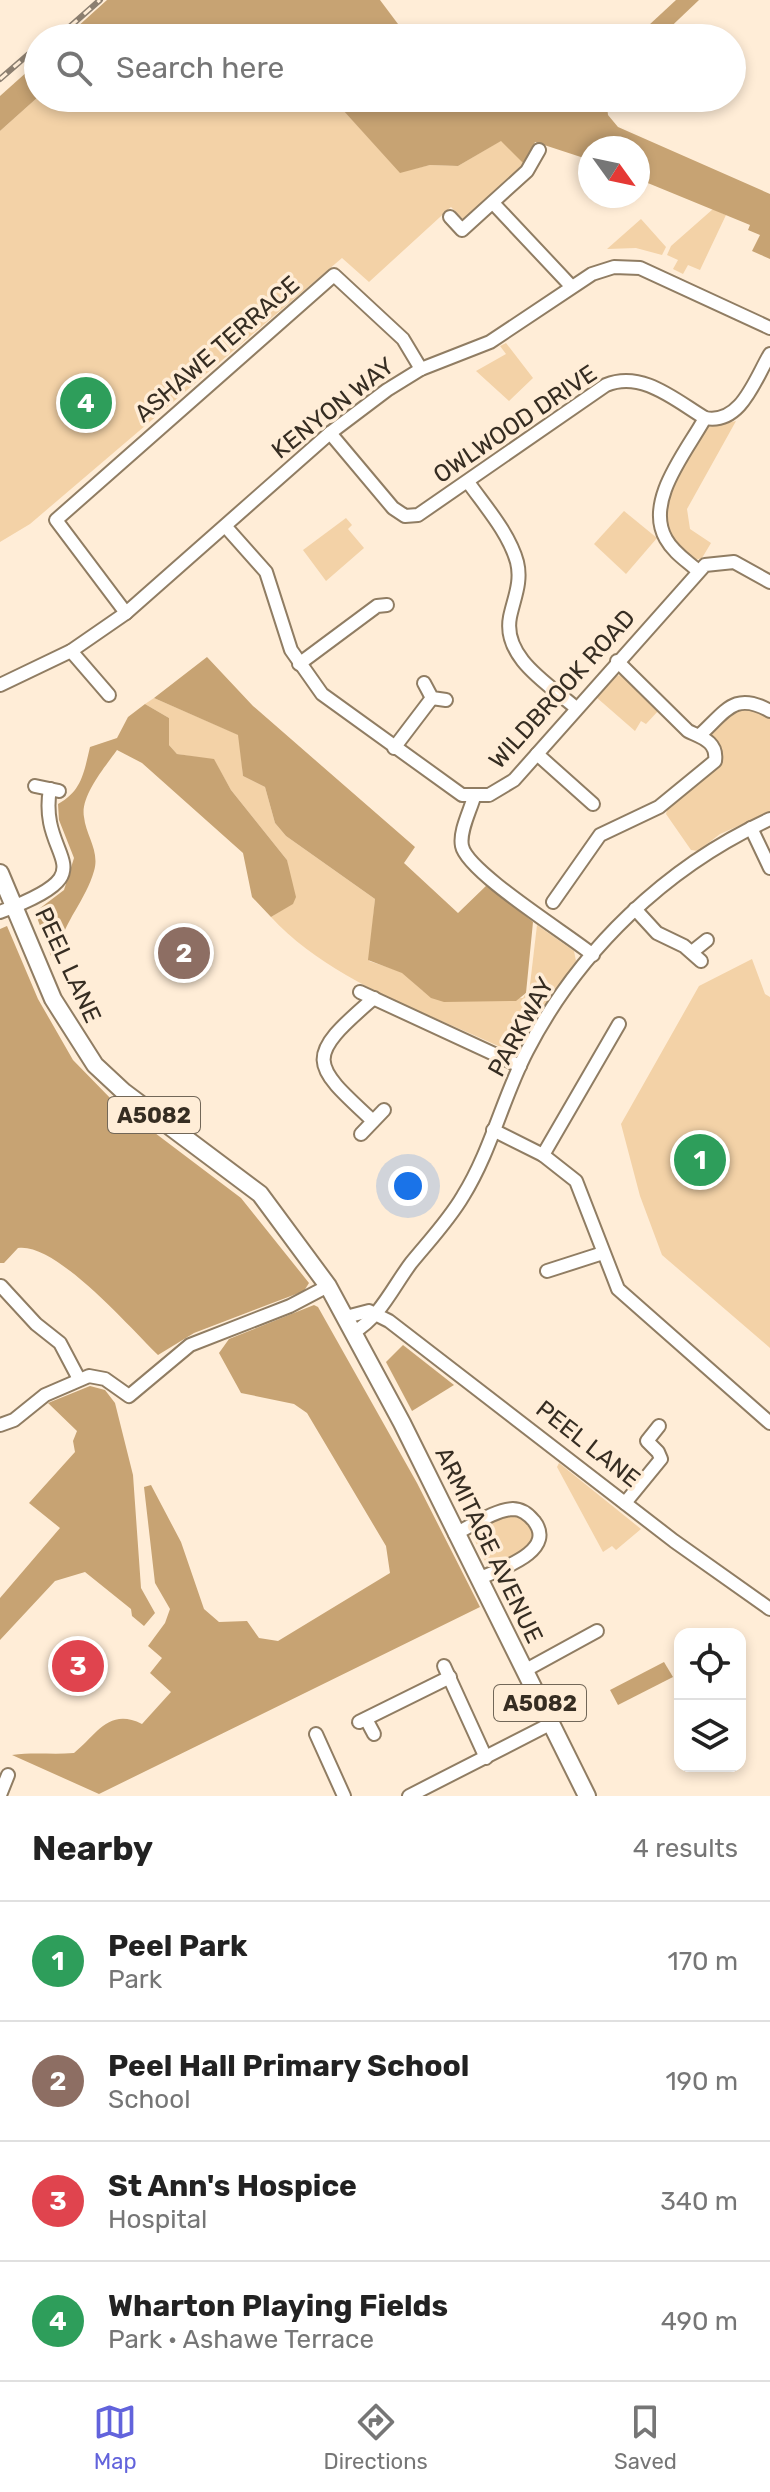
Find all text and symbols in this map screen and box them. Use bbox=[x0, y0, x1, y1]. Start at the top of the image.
search box bbox=[24, 24, 746, 112]
icon: search bbox=[52, 46, 96, 90]
text: Search here bbox=[116, 50, 284, 86]
north arrow bbox=[578, 136, 650, 208]
street label: ASHAWE TERRACE bbox=[129, 270, 305, 428]
street label: KENYON WAY bbox=[266, 352, 400, 464]
street label: OWLWOOD DRIVE bbox=[428, 359, 602, 489]
pin: 4 bbox=[60, 373, 112, 433]
street label: WILDBROOK ROAD bbox=[483, 604, 641, 774]
street label: PEEL LANE bbox=[29, 903, 107, 1027]
pin: 2 bbox=[158, 923, 210, 983]
street label: PARKWAY bbox=[482, 972, 560, 1082]
road number: A5082 bbox=[108, 1097, 200, 1133]
pin: 1 bbox=[674, 1130, 726, 1190]
your location bbox=[388, 1166, 428, 1206]
street label: PEEL LANE bbox=[530, 1395, 646, 1493]
street label: ARMITAGE AVENUE bbox=[429, 1442, 549, 1648]
map controls bbox=[674, 1628, 746, 1772]
button: locate bbox=[674, 1628, 746, 1700]
pin: 3 bbox=[52, 1636, 104, 1696]
road number: A5082 bbox=[494, 1685, 586, 1721]
button: layers bbox=[674, 1700, 746, 1772]
text: Nearby bbox=[32, 1828, 153, 1869]
text: 4 results bbox=[633, 1833, 738, 1864]
text: Peel Park bbox=[108, 1928, 248, 1964]
text: 1 bbox=[52, 1946, 64, 1977]
text: 170 m bbox=[668, 1946, 738, 1977]
text: Park bbox=[108, 1964, 162, 1995]
text: Peel Hall Primary School bbox=[108, 2048, 469, 2084]
text: 2 bbox=[50, 2066, 66, 2097]
text: 190 m bbox=[665, 2066, 738, 2097]
text: School bbox=[108, 2084, 191, 2115]
text: St Ann's Hospice bbox=[108, 2168, 357, 2204]
text: 3 bbox=[49, 2186, 67, 2217]
text: 340 m bbox=[660, 2186, 738, 2217]
text: Hospital bbox=[108, 2204, 207, 2235]
text: Wharton Playing Fields bbox=[108, 2288, 448, 2324]
text: 4 bbox=[49, 2306, 67, 2337]
text: 490 m bbox=[661, 2306, 738, 2337]
text: Park · Ashawe Terrace bbox=[108, 2324, 374, 2355]
tab: Map bbox=[93, 2400, 137, 2475]
tab: Directions bbox=[323, 2400, 428, 2475]
tab: Saved bbox=[614, 2400, 677, 2475]

